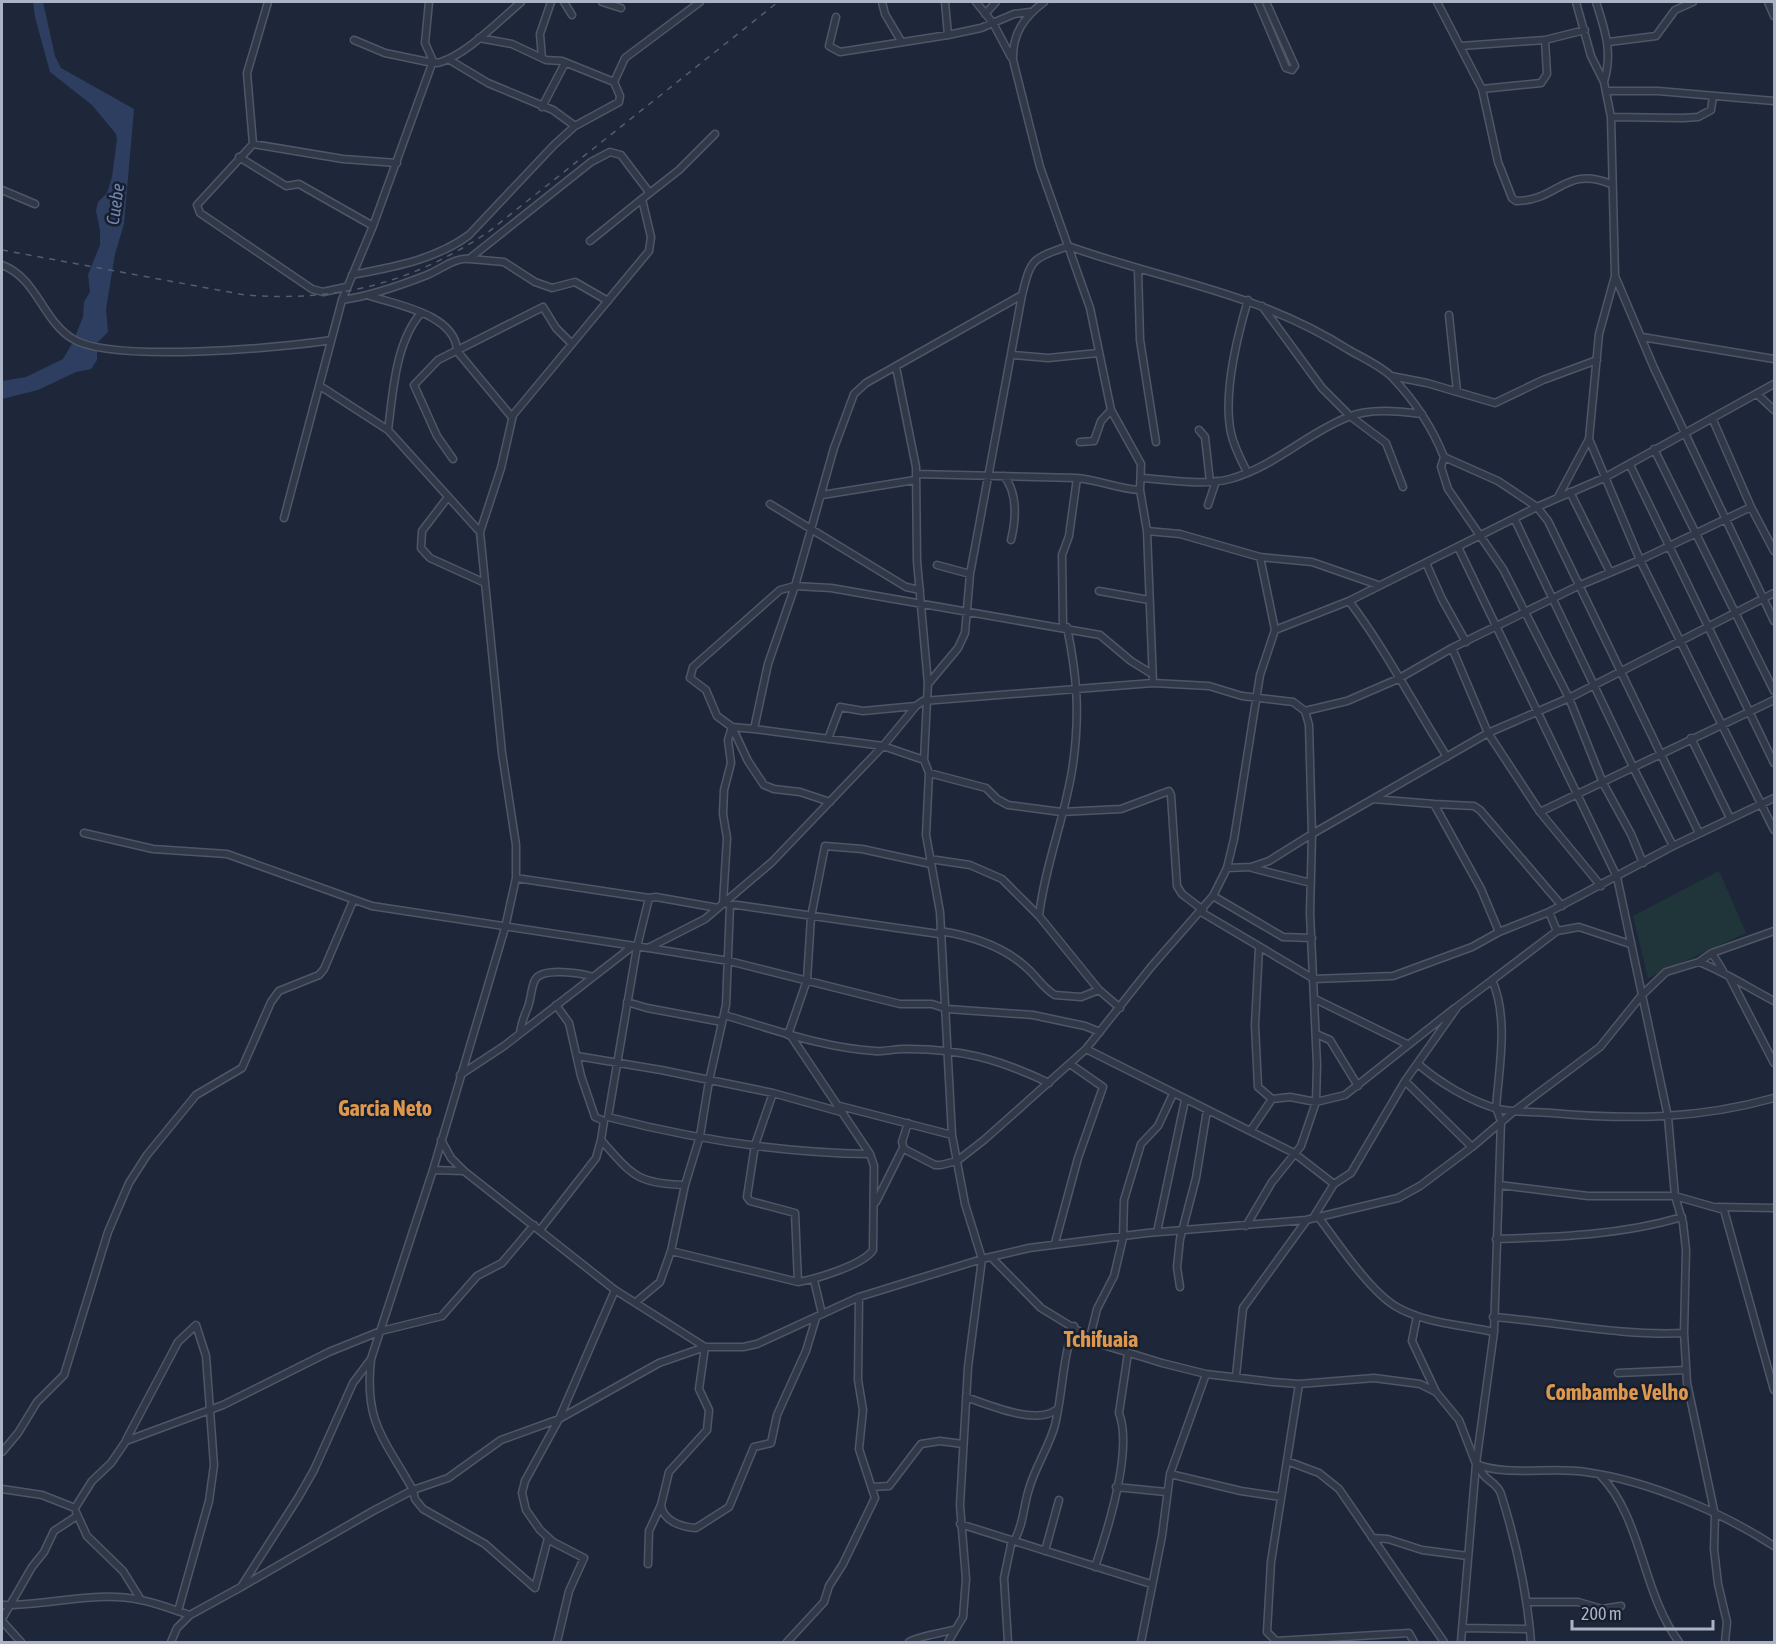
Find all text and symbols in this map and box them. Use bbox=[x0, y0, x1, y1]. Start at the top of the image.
water label: Cuebe bbox=[102, 182, 128, 226]
district label: Garcia Neto bbox=[338, 1095, 432, 1121]
district label: Tchifuaia bbox=[1064, 1326, 1138, 1352]
district label: Combambe Velho bbox=[1546, 1379, 1688, 1405]
scale bar bbox=[1572, 1593, 1713, 1631]
text: 200 m bbox=[1581, 1603, 1622, 1624]

